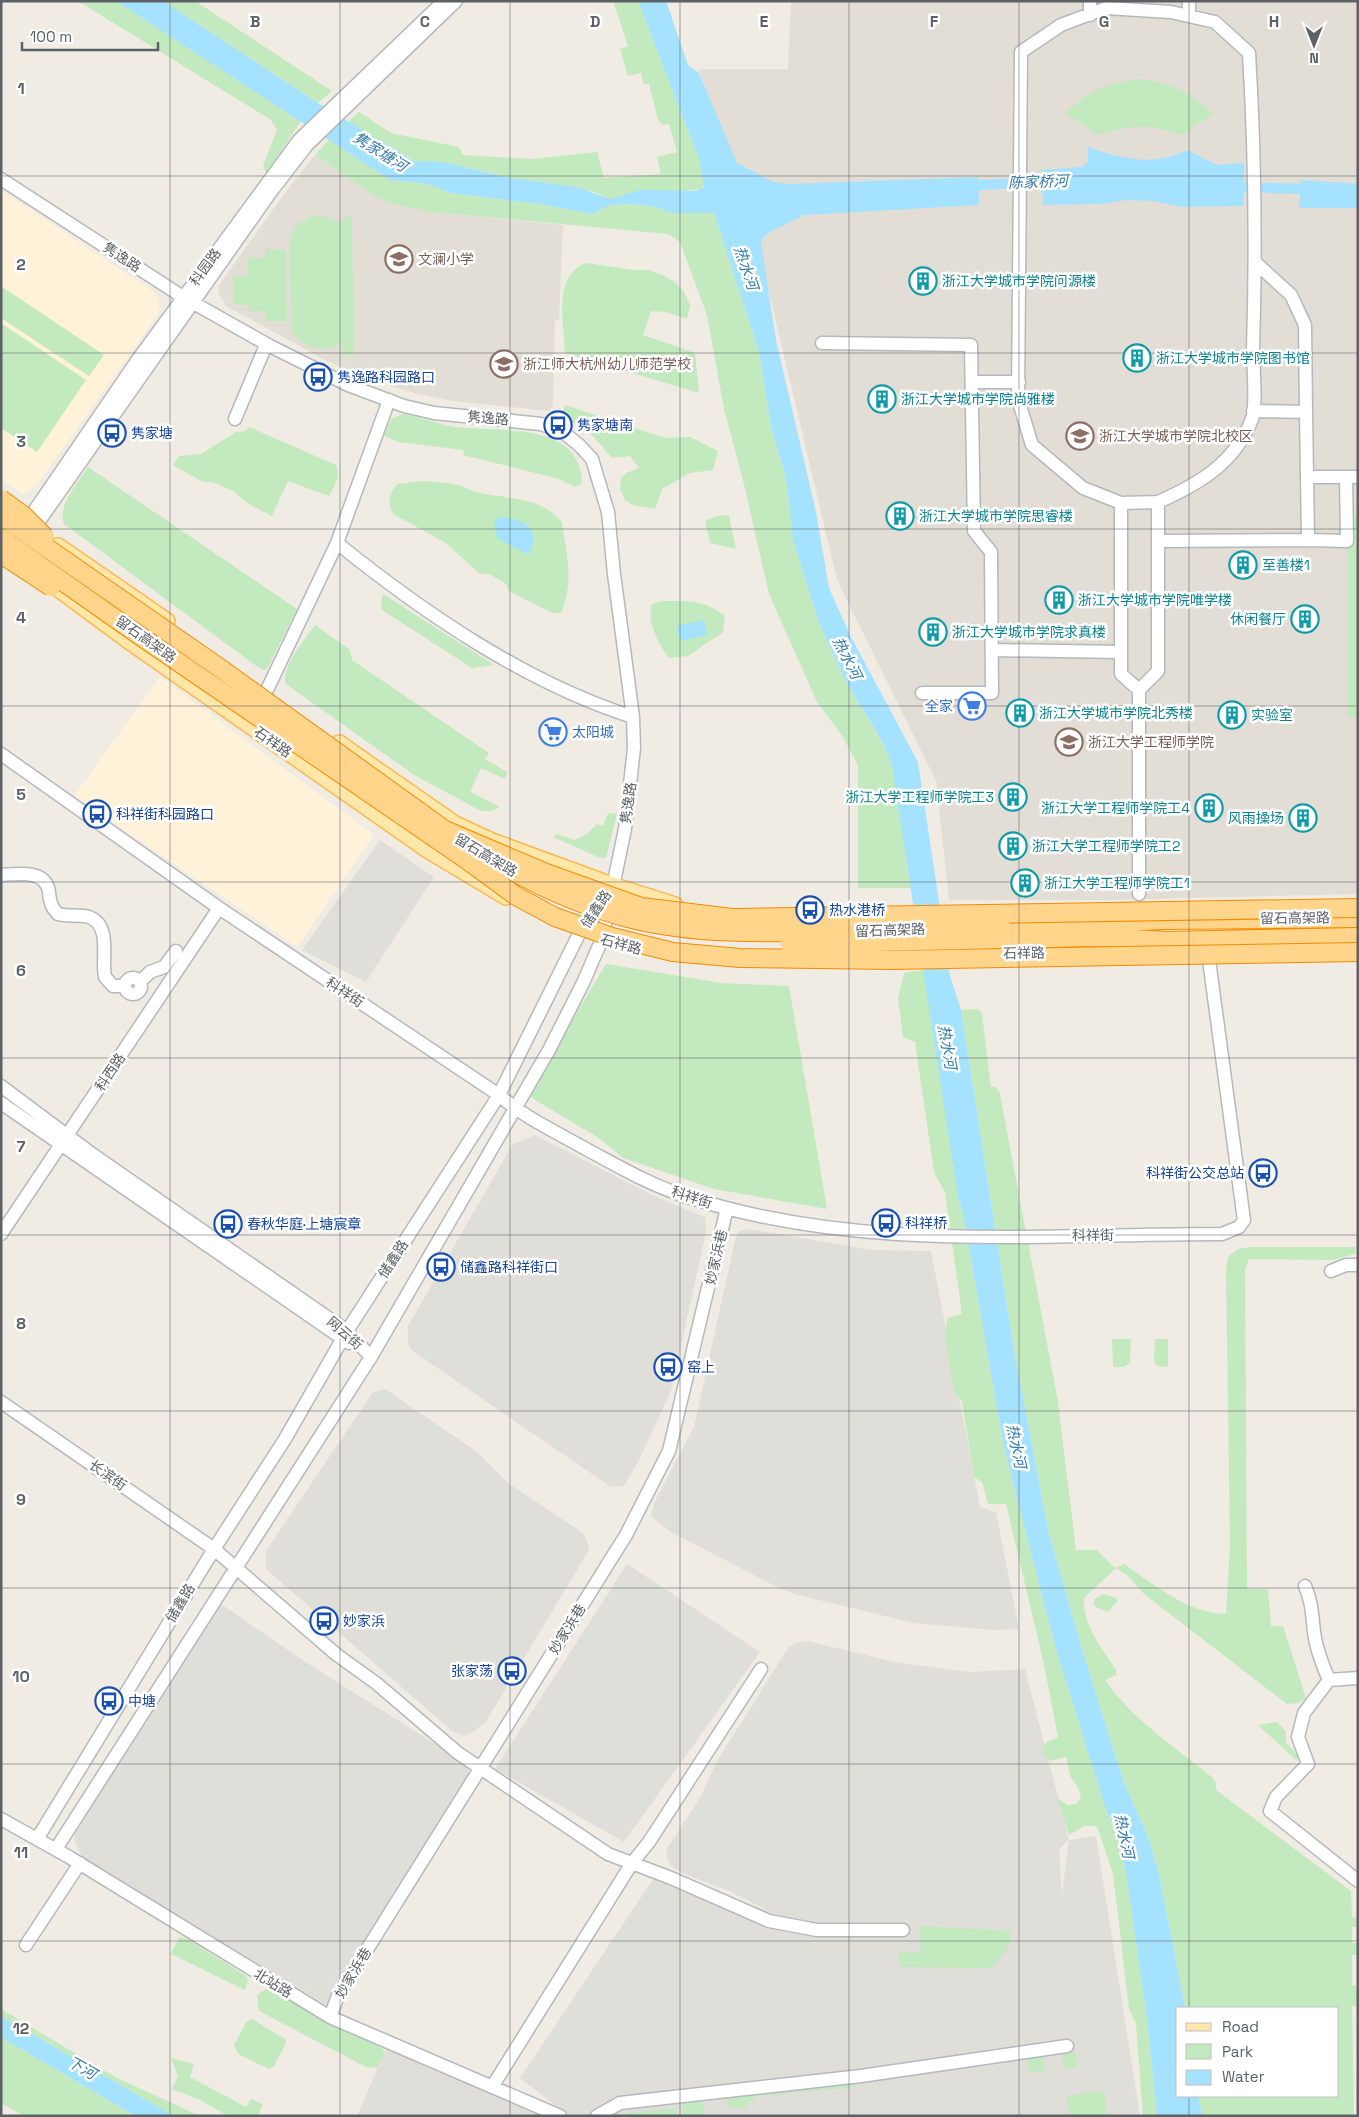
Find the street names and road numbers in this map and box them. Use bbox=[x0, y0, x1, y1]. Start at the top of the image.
street label: 隽逸路 bbox=[99, 238, 145, 276]
street label: 科园路 bbox=[185, 245, 225, 289]
street label: 隽逸路 bbox=[466, 407, 510, 429]
street label: 留石高架路 bbox=[112, 612, 180, 666]
street label: 石祥路 bbox=[251, 723, 295, 761]
street label: 隽逸路 bbox=[616, 781, 640, 825]
street label: 留石高架路 bbox=[451, 829, 521, 881]
street label: 储鑫路 bbox=[577, 887, 615, 931]
street label: 留石高架路 bbox=[1260, 908, 1330, 928]
street label: 留石高架路 bbox=[855, 920, 925, 940]
street label: 石祥路 bbox=[598, 930, 644, 958]
street label: 石祥路 bbox=[1003, 944, 1045, 962]
street label: 科祥街 bbox=[323, 973, 367, 1011]
street label: 科西路 bbox=[91, 1050, 129, 1094]
street label: 科祥街 bbox=[669, 1182, 715, 1212]
street label: 科祥街 bbox=[1072, 1226, 1114, 1244]
street label: 妙家浜巷 bbox=[701, 1228, 731, 1286]
street label: 储鑫路 bbox=[374, 1236, 412, 1282]
street label: 网云街 bbox=[323, 1312, 367, 1354]
street label: 长滨街 bbox=[86, 1456, 130, 1494]
street label: 储鑫路 bbox=[161, 1580, 199, 1626]
street label: 妙家浜巷 bbox=[545, 1600, 589, 1658]
street label: 妙家浜巷 bbox=[331, 1944, 375, 2002]
street label: 北站路 bbox=[250, 1964, 296, 2002]

